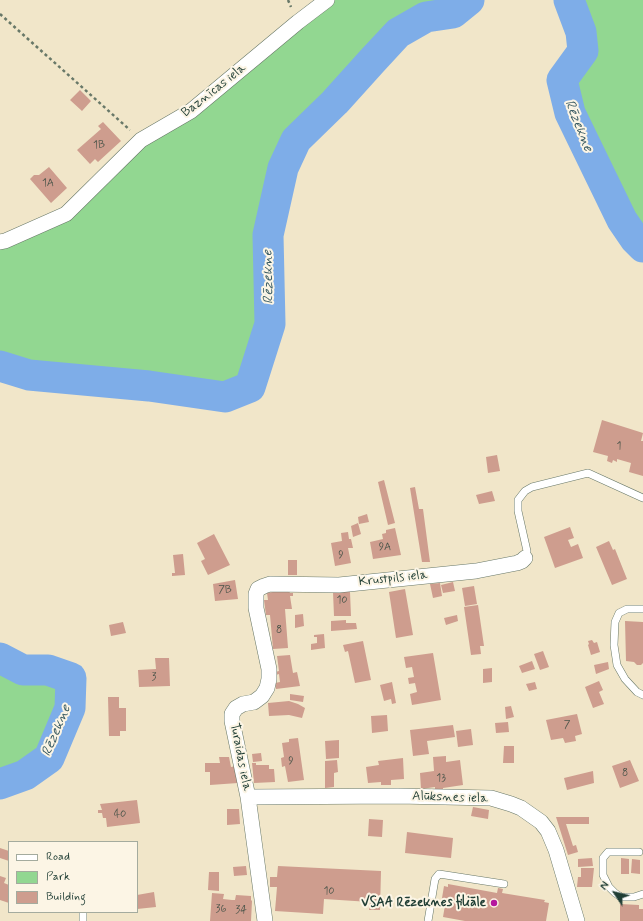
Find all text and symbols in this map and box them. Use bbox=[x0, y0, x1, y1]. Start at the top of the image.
street label: Baznīcas iela bbox=[179, 61, 249, 121]
water label: Rēzekne bbox=[560, 98, 596, 154]
house number: 1B bbox=[93, 139, 105, 153]
house number: 1A bbox=[42, 177, 54, 191]
water label: Rēzekne bbox=[260, 250, 278, 304]
house number: 1 bbox=[617, 440, 621, 454]
house number: 9A bbox=[379, 541, 391, 555]
house number: 9 bbox=[338, 549, 344, 563]
street label: Krustpils iela bbox=[358, 568, 428, 590]
house number: 7B bbox=[218, 584, 232, 598]
house number: 10 bbox=[336, 594, 348, 608]
house number: 8 bbox=[276, 624, 282, 638]
house number: 3 bbox=[152, 671, 156, 685]
water label: Rēzekne bbox=[39, 703, 75, 759]
house number: 7 bbox=[564, 719, 570, 733]
street label: Turaidas iela bbox=[226, 722, 254, 792]
house number: 9 bbox=[288, 755, 294, 769]
house number: 8 bbox=[622, 767, 628, 781]
house number: 13 bbox=[436, 772, 446, 786]
street label: Alūksnes iela bbox=[412, 789, 488, 807]
house number: 40 bbox=[114, 808, 126, 822]
legend bbox=[8, 841, 138, 913]
text: Road bbox=[46, 849, 70, 865]
text: Park bbox=[46, 869, 70, 885]
north arrow bbox=[595, 873, 635, 913]
text: N bbox=[597, 879, 613, 893]
house number: 10 bbox=[323, 885, 335, 899]
text: Building bbox=[46, 889, 86, 905]
place label: VSAA Rēzeknes filiāle bbox=[361, 895, 486, 911]
marker: VSAA Rēzeknes filiāle bbox=[489, 898, 499, 908]
house number: 36 bbox=[215, 903, 227, 917]
house number: 34 bbox=[235, 904, 247, 918]

